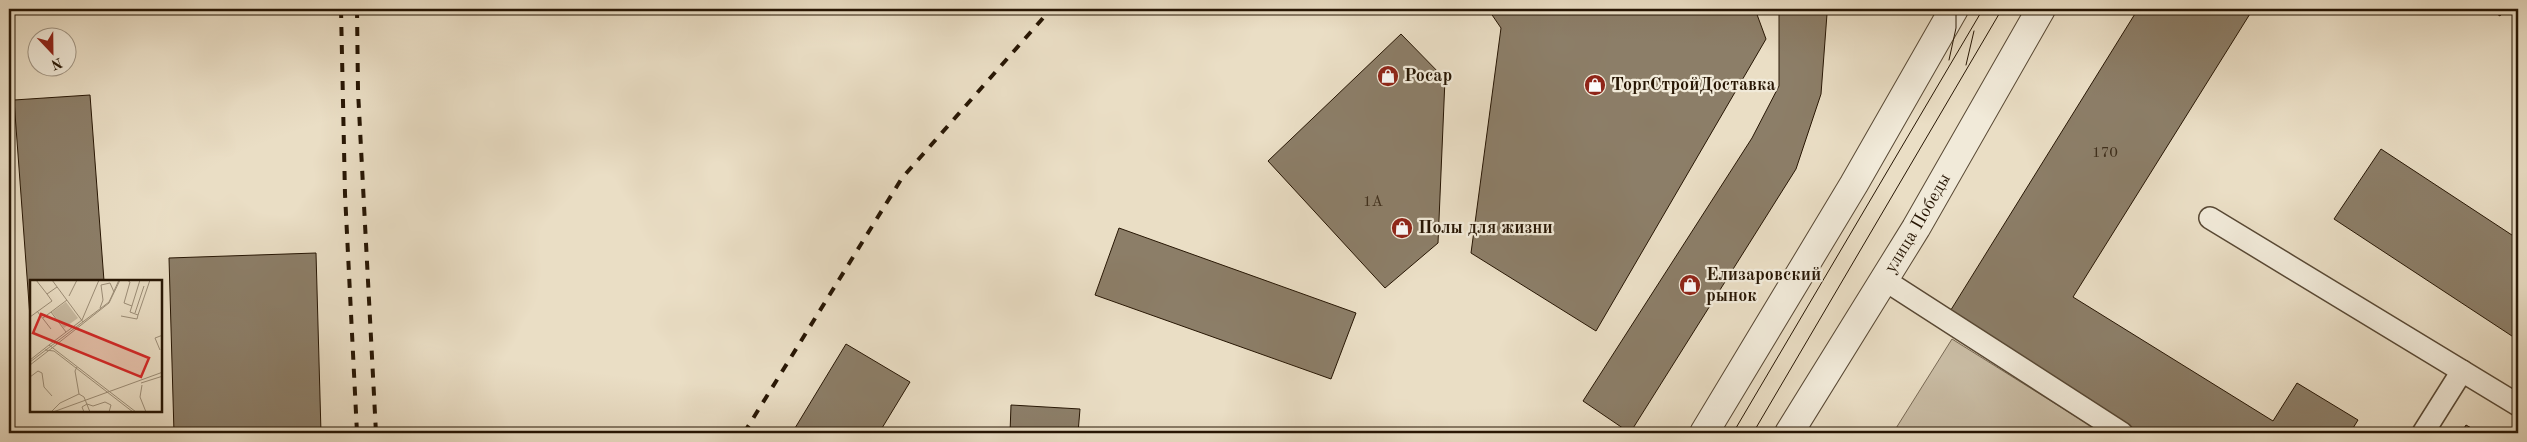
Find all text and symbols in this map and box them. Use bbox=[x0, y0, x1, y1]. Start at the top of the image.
north arrow bbox=[28, 28, 78, 78]
text: N bbox=[49, 55, 64, 72]
shop icon: Росар bbox=[1376, 64, 1400, 88]
place label: Росар bbox=[1404, 67, 1452, 85]
shop icon: ТоргСтройДоставка bbox=[1583, 73, 1607, 97]
place label: ТоргСтройДоставка bbox=[1611, 76, 1776, 94]
house number: 170 bbox=[2092, 146, 2118, 161]
street label: улица Победы bbox=[1881, 171, 1954, 276]
house number: 1А bbox=[1363, 195, 1384, 210]
shop icon: Полы для жизни bbox=[1390, 216, 1414, 240]
place label: Полы для жизни bbox=[1418, 219, 1553, 237]
place label: Елизаровский рынок bbox=[1706, 266, 1821, 305]
shop icon: Елизаровский рынок bbox=[1678, 273, 1702, 297]
inset map bbox=[30, 280, 162, 412]

